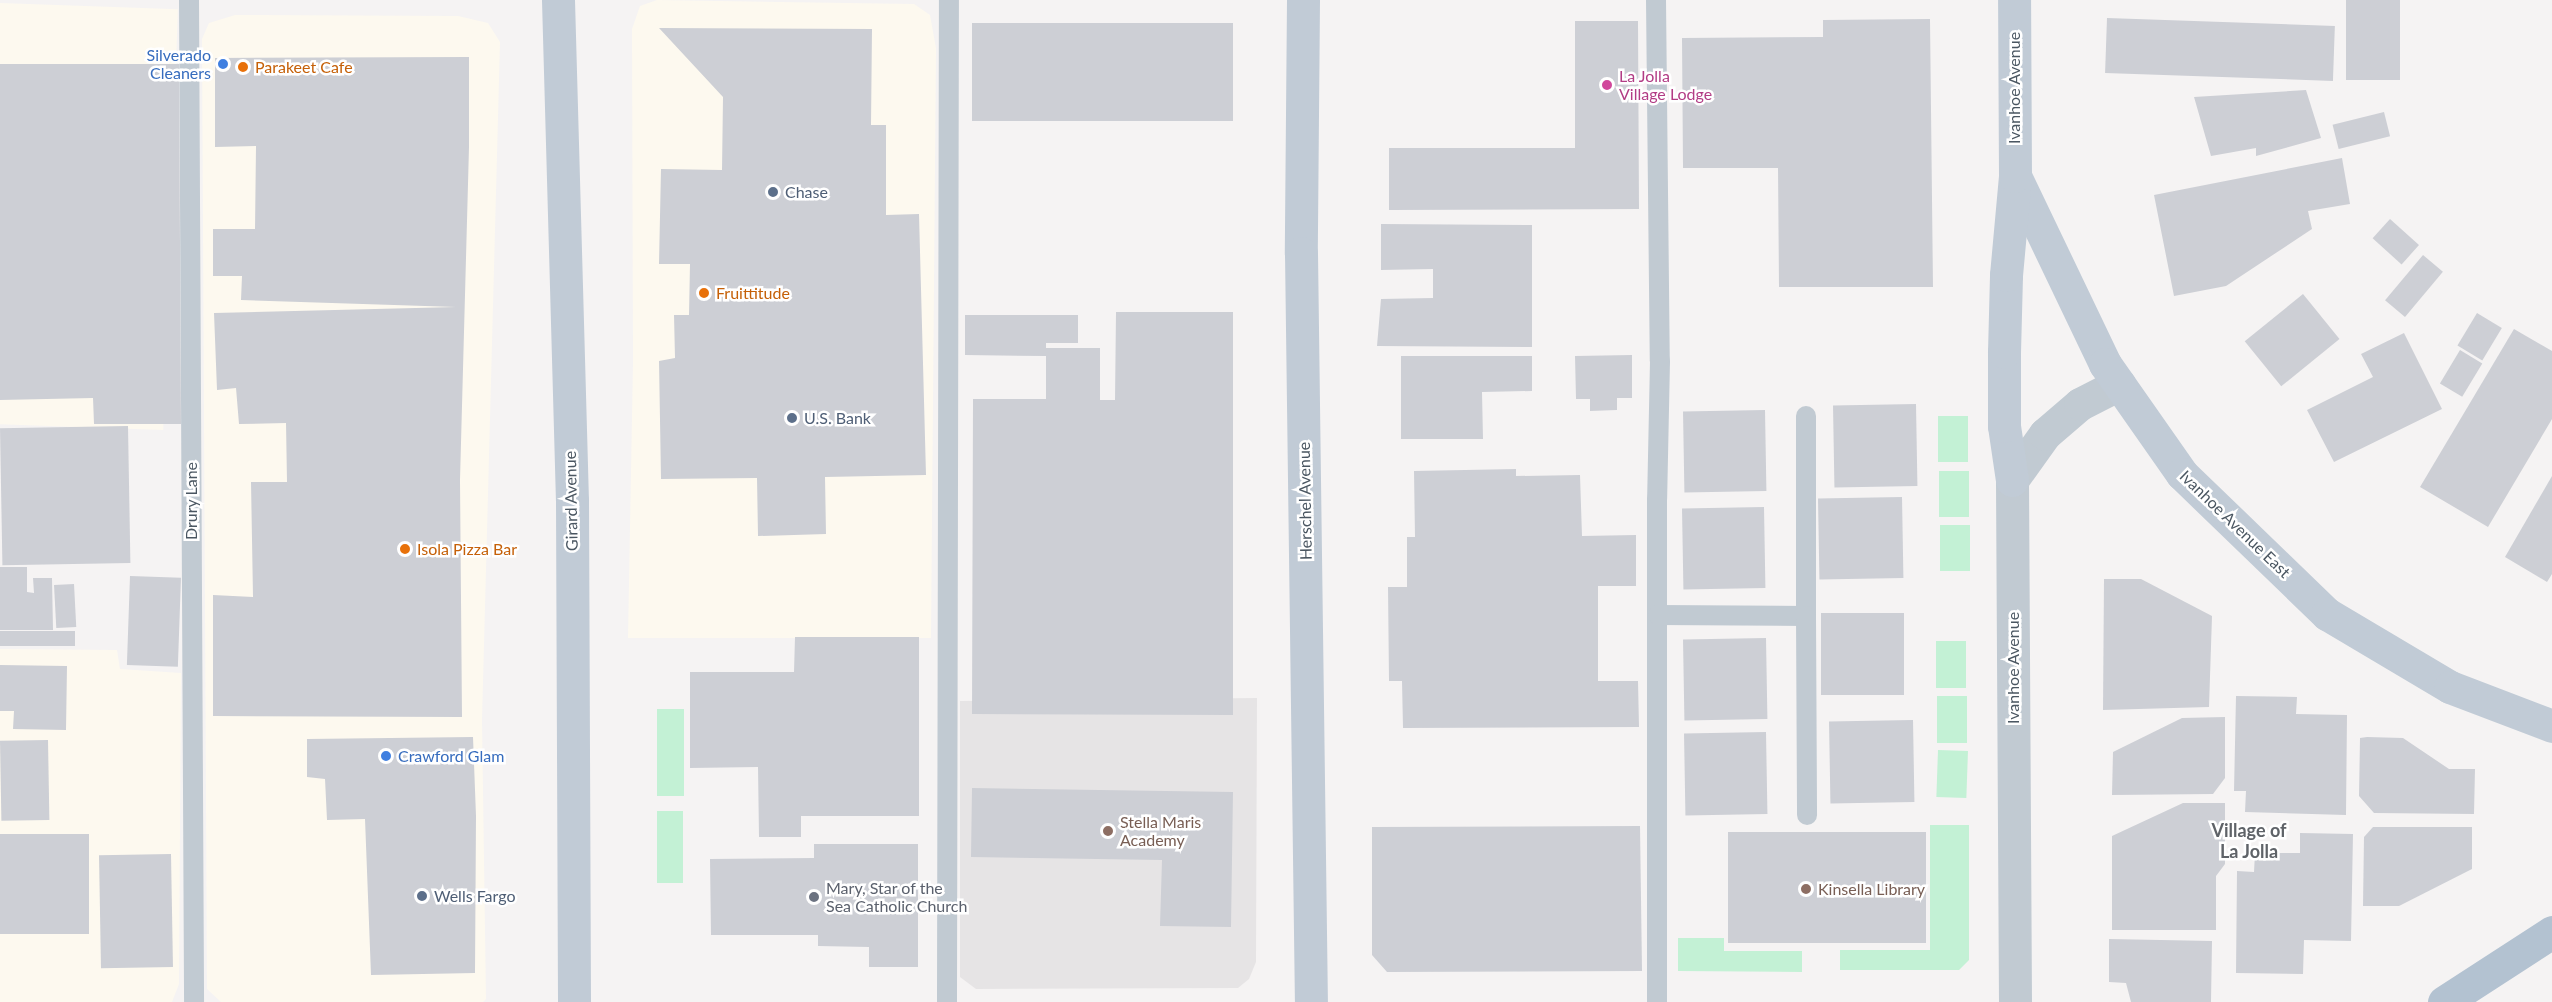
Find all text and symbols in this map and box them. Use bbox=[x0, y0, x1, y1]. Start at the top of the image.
street label: Ivanhoe Avenue bbox=[2004, 32, 2024, 144]
place label: Silverado Cleaners bbox=[147, 45, 211, 83]
marker: Silverado Cleaners bbox=[216, 57, 230, 71]
place label: Parakeet Cafe bbox=[255, 57, 353, 77]
marker: Parakeet Cafe bbox=[236, 60, 250, 74]
place label: La Jolla Village Lodge bbox=[1619, 66, 1712, 104]
marker: La Jolla Village Lodge bbox=[1600, 78, 1614, 92]
place label: Chase bbox=[785, 182, 828, 202]
marker: Chase bbox=[766, 185, 780, 199]
place label: Fruittitude bbox=[716, 283, 790, 303]
marker: Fruittitude bbox=[697, 286, 711, 300]
place label: U.S. Bank bbox=[804, 408, 871, 428]
marker: U.S. Bank bbox=[785, 411, 799, 425]
street label: Herschel Avenue bbox=[1294, 441, 1316, 561]
street label: Girard Avenue bbox=[561, 451, 581, 551]
street label: Drury Lane bbox=[181, 462, 201, 540]
street label: Ivanhoe Avenue East bbox=[2176, 466, 2294, 582]
place label: Isola Pizza Bar bbox=[417, 539, 517, 559]
marker: Isola Pizza Bar bbox=[398, 542, 412, 556]
street label: Ivanhoe Avenue bbox=[2003, 612, 2023, 724]
place label: Crawford Glam bbox=[398, 746, 504, 766]
marker: Crawford Glam bbox=[379, 749, 393, 763]
place label: Stella Maris Academy bbox=[1120, 812, 1201, 850]
district label: Village of La Jolla bbox=[2211, 820, 2287, 862]
marker: Stella Maris Academy bbox=[1101, 824, 1115, 838]
place label: Mary, Star of the Sea Catholic Church bbox=[826, 878, 967, 916]
place label: Kinsella Library bbox=[1818, 879, 1925, 899]
marker: Kinsella Library bbox=[1799, 882, 1813, 896]
place label: Wells Fargo bbox=[434, 886, 515, 906]
marker: Wells Fargo bbox=[415, 889, 429, 903]
marker: Mary, Star of the Sea Catholic Church bbox=[807, 890, 821, 904]

